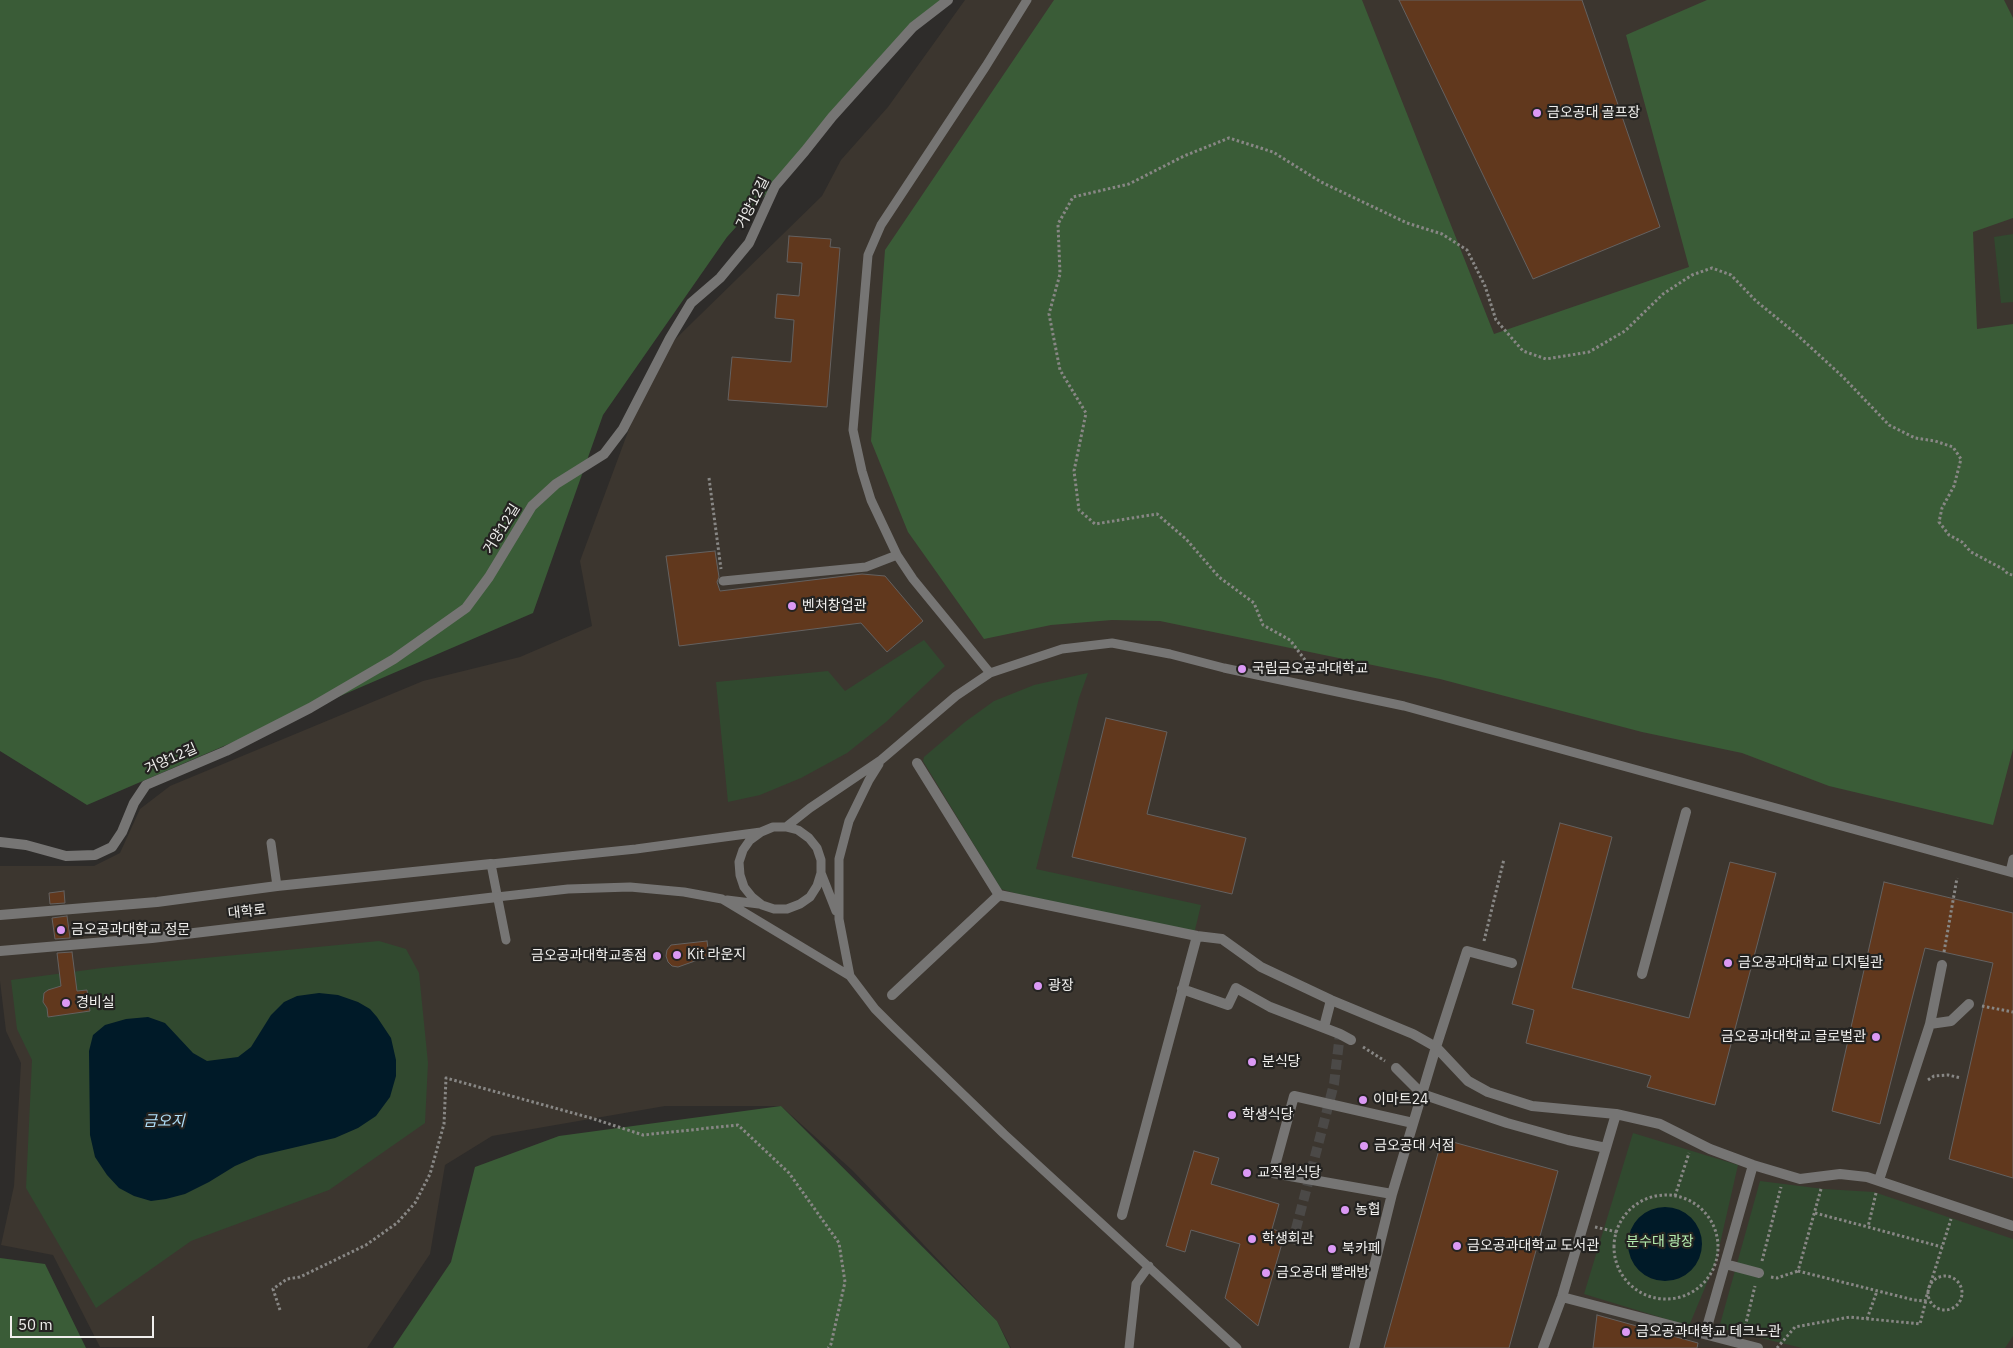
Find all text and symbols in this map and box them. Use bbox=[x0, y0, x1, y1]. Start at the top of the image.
place label: 금오공대 골프장 bbox=[1547, 105, 1640, 121]
marker: 금오공대 골프장 bbox=[1531, 107, 1543, 119]
street label: 거양12길 bbox=[733, 174, 773, 232]
street label: 거양12길 bbox=[480, 501, 524, 557]
place label: 벤처창업관 bbox=[802, 598, 866, 614]
marker: 벤처창업관 bbox=[786, 600, 798, 612]
place label: 국립금오공과대학교 bbox=[1252, 661, 1368, 677]
marker: 국립금오공과대학교 bbox=[1236, 663, 1248, 675]
street label: 거양12길 bbox=[142, 740, 200, 778]
street label: 대학로 bbox=[227, 902, 267, 922]
place label: 금오공과대학교 정문 bbox=[71, 922, 190, 938]
marker: 금오공과대학교 정문 bbox=[55, 924, 67, 936]
place label: Kit 라운지 bbox=[687, 947, 746, 963]
place label: 금오공과대학교종점 bbox=[531, 948, 647, 964]
marker: Kit 라운지 bbox=[671, 949, 683, 961]
marker: 금오공과대학교종점 bbox=[651, 950, 663, 962]
place label: 금오공과대학교 디지털관 bbox=[1738, 955, 1883, 971]
marker: 금오공과대학교 디지털관 bbox=[1722, 957, 1734, 969]
place label: 광장 bbox=[1048, 978, 1074, 994]
marker: 광장 bbox=[1032, 980, 1044, 992]
place label: 경비실 bbox=[76, 995, 115, 1011]
marker: 경비실 bbox=[60, 997, 72, 1009]
place label: 금오공과대학교 글로벌관 bbox=[1721, 1029, 1866, 1045]
marker: 금오공과대학교 글로벌관 bbox=[1870, 1031, 1882, 1043]
place label: 분식당 bbox=[1262, 1054, 1301, 1070]
marker: 분식당 bbox=[1246, 1056, 1258, 1068]
place label: 이마트24 bbox=[1373, 1092, 1428, 1108]
marker: 이마트24 bbox=[1357, 1094, 1369, 1106]
place label: 학생식당 bbox=[1242, 1107, 1294, 1123]
marker: 학생식당 bbox=[1226, 1109, 1238, 1121]
water label: 금오지 bbox=[143, 1113, 185, 1131]
place label: 금오공대 서점 bbox=[1374, 1138, 1455, 1154]
marker: 금오공대 서점 bbox=[1358, 1140, 1370, 1152]
place label: 교직원식당 bbox=[1257, 1165, 1321, 1181]
marker: 교직원식당 bbox=[1241, 1167, 1253, 1179]
place label: 농협 bbox=[1355, 1202, 1381, 1218]
marker: 농협 bbox=[1339, 1204, 1351, 1216]
place label: 학생회관 bbox=[1262, 1231, 1314, 1247]
marker: 학생회관 bbox=[1246, 1233, 1258, 1245]
park label: 분수대 광장 bbox=[1626, 1234, 1694, 1250]
place label: 금오공과대학교 도서관 bbox=[1467, 1238, 1599, 1254]
marker: 금오공과대학교 도서관 bbox=[1451, 1240, 1463, 1252]
place label: 북카페 bbox=[1342, 1241, 1381, 1257]
marker: 북카페 bbox=[1326, 1243, 1338, 1255]
place label: 금오공대 빨래방 bbox=[1276, 1265, 1369, 1281]
marker: 금오공대 빨래방 bbox=[1260, 1267, 1272, 1279]
scale bar bbox=[12, 1306, 156, 1338]
text: 50 m bbox=[18, 1315, 53, 1334]
place label: 금오공과대학교 테크노관 bbox=[1636, 1324, 1781, 1340]
marker: 금오공과대학교 테크노관 bbox=[1620, 1326, 1632, 1338]

